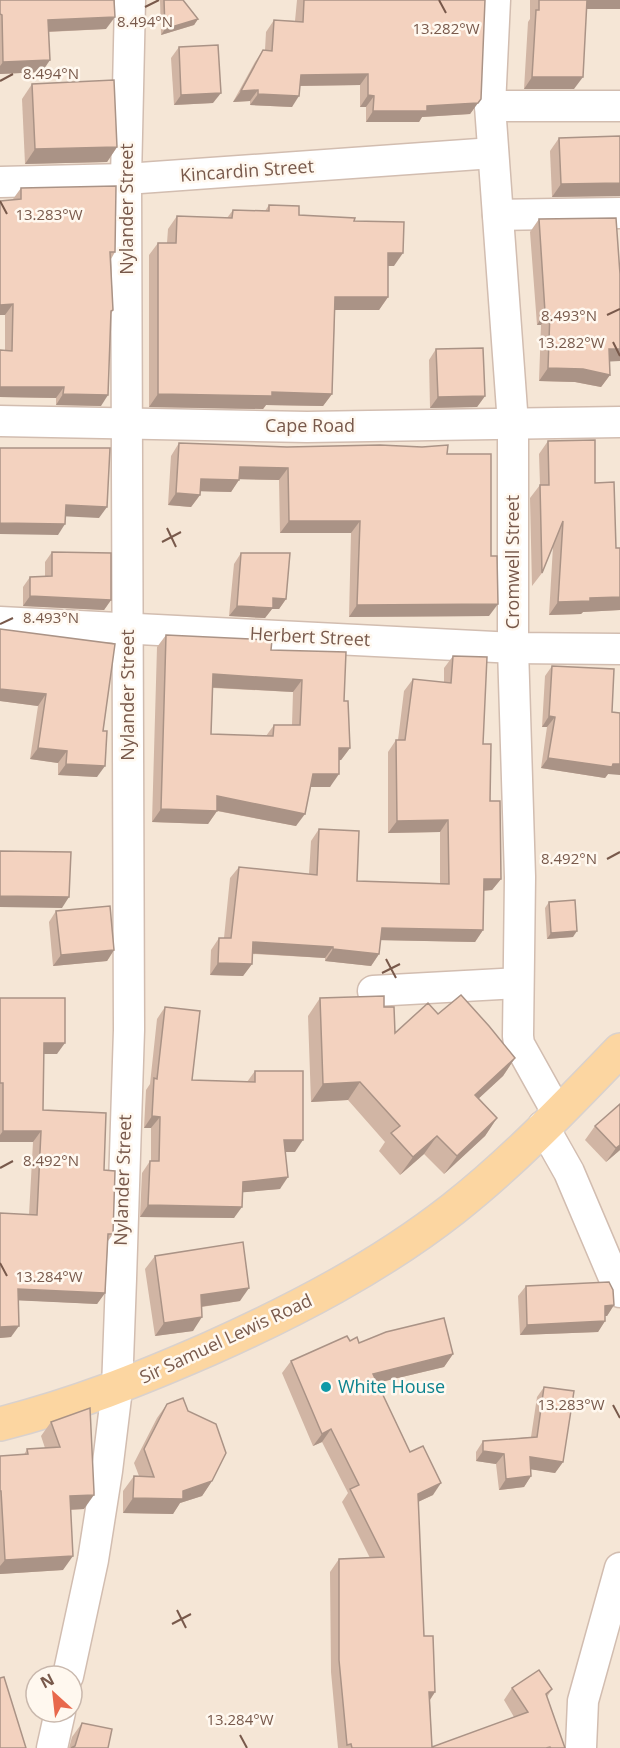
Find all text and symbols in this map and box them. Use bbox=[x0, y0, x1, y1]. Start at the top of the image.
text: 8.494°N bbox=[117, 11, 173, 31]
text: 13.282°W bbox=[412, 18, 480, 38]
text: 8.494°N bbox=[23, 63, 79, 83]
street label: Nylander Street bbox=[114, 143, 138, 275]
street label: Kincardin Street bbox=[179, 153, 315, 187]
text: 13.283°W bbox=[15, 204, 83, 224]
text: 8.493°N bbox=[541, 305, 597, 325]
text: 13.282°W bbox=[537, 332, 605, 352]
street label: Cape Road bbox=[265, 413, 355, 437]
street label: Cromwell Street bbox=[500, 495, 524, 629]
text: 8.493°N bbox=[23, 607, 79, 627]
street label: Herbert Street bbox=[249, 621, 371, 651]
street label: Nylander Street bbox=[115, 629, 139, 761]
text: 8.492°N bbox=[541, 848, 597, 868]
street label: Nylander Street bbox=[108, 1114, 136, 1246]
text: 8.492°N bbox=[23, 1150, 79, 1170]
text: 13.284°W bbox=[15, 1266, 83, 1286]
street label: Sir Samuel Lewis Road bbox=[136, 1288, 316, 1389]
place label: White House bbox=[338, 1374, 445, 1398]
marker: White House bbox=[319, 1380, 333, 1394]
text: 13.283°W bbox=[537, 1394, 605, 1414]
north arrow bbox=[24, 1664, 84, 1724]
text: N bbox=[36, 1668, 58, 1693]
text: 13.284°W bbox=[206, 1709, 274, 1729]

